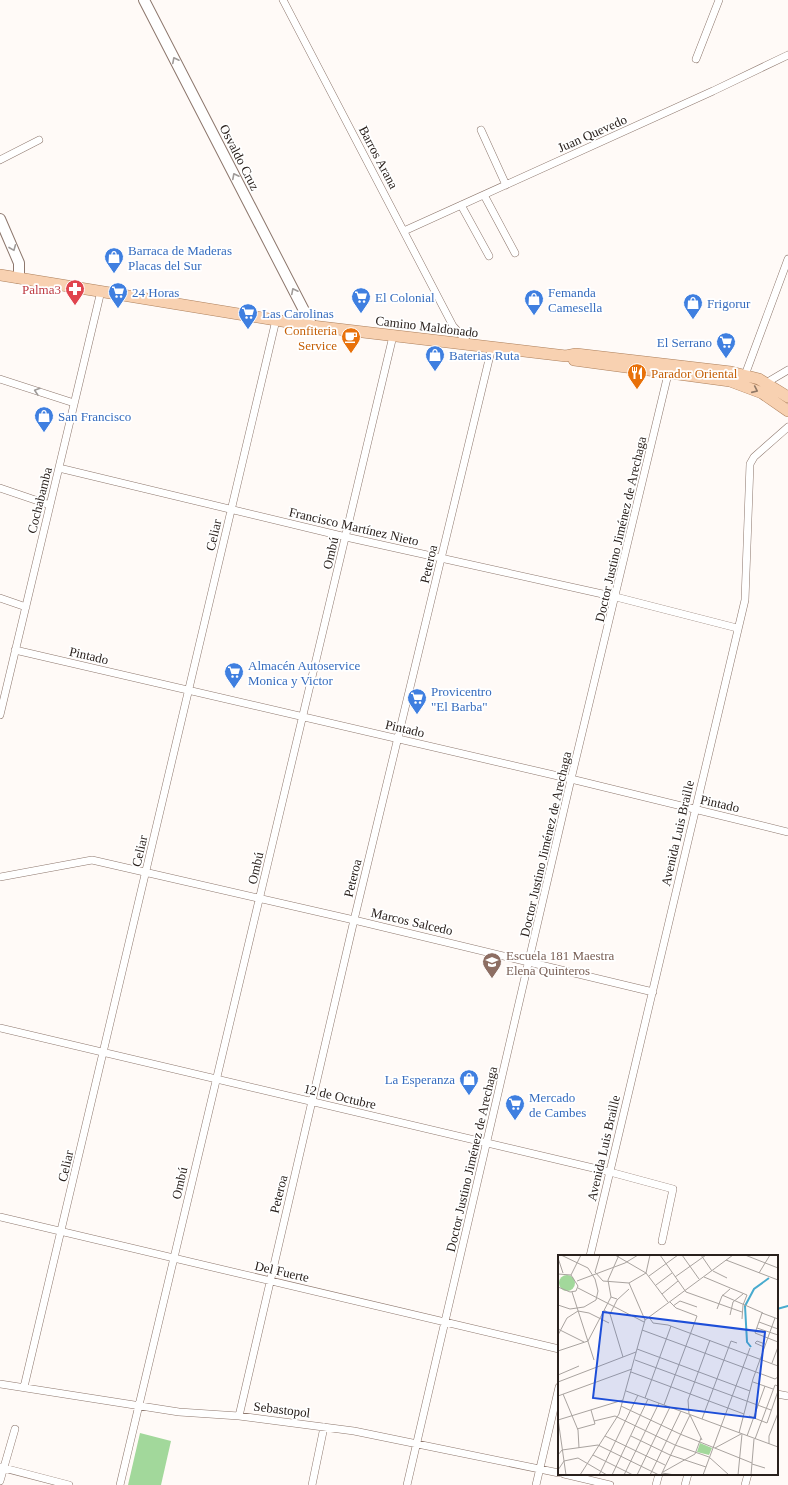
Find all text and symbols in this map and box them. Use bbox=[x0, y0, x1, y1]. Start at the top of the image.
one-way arrow bbox=[172, 57, 180, 64]
street label: Juan Quevedo bbox=[555, 112, 629, 155]
street label: Osvaldo Cruz bbox=[217, 122, 263, 193]
street label: Barros Arana bbox=[356, 123, 401, 191]
one-way arrow bbox=[232, 172, 240, 180]
place label: Barraca de Maderas Placas del Sur bbox=[128, 243, 232, 273]
one-way arrow bbox=[8, 244, 16, 251]
shop icon: Barraca de Maderas Placas del Sur bbox=[103, 246, 125, 274]
pharmacy icon: Palma3 bbox=[64, 278, 86, 306]
supermarket icon: 24 Horas bbox=[107, 281, 129, 309]
place label: Palma3 bbox=[22, 282, 61, 297]
place label: 24 Horas bbox=[132, 285, 179, 300]
place label: Femanda Camesella bbox=[548, 285, 602, 315]
supermarket icon: El Colonial bbox=[350, 286, 372, 314]
one-way arrow bbox=[292, 288, 299, 295]
shop icon: Femanda Camesella bbox=[523, 288, 545, 316]
place label: El Colonial bbox=[375, 290, 435, 305]
shop icon: Frigorur bbox=[682, 292, 704, 320]
place label: Frigorur bbox=[707, 296, 751, 311]
supermarket icon: Las Carolinas bbox=[237, 302, 259, 330]
place label: Las Carolinas bbox=[262, 306, 334, 321]
street label: Camino Maldonado bbox=[375, 313, 479, 340]
place label: Confiteria Service bbox=[284, 323, 337, 353]
cafe icon: Confiteria Service bbox=[340, 326, 362, 354]
supermarket icon: El Serrano bbox=[715, 331, 737, 359]
place label: El Serrano bbox=[657, 335, 712, 350]
shop icon: Baterias Ruta bbox=[424, 344, 446, 372]
place label: Baterias Ruta bbox=[449, 348, 520, 363]
restaurant icon: Parador Oriental bbox=[626, 362, 648, 390]
place label: Parador Oriental bbox=[651, 366, 738, 381]
one-way arrow bbox=[752, 385, 759, 393]
one-way arrow bbox=[33, 387, 40, 396]
shop icon: San Francisco bbox=[33, 405, 55, 433]
place label: San Francisco bbox=[58, 409, 131, 424]
street label: Doctor Justino Jiménez de Arechaga bbox=[592, 435, 649, 623]
street label: Cochabamba bbox=[24, 465, 55, 535]
street label: Francisco Martínez Nieto bbox=[287, 504, 420, 549]
street label: Celiar bbox=[203, 517, 225, 552]
street label: Ombú bbox=[320, 535, 342, 571]
street label: Peteroa bbox=[417, 543, 440, 585]
street label: Pintado bbox=[68, 644, 110, 667]
place label: Almacén Autoservice Monica y Victor bbox=[248, 658, 360, 688]
supermarket icon: Almacén Autoservice Monica y Victor bbox=[223, 661, 245, 689]
place label: Provicentro "El Barba" bbox=[431, 684, 492, 714]
supermarket icon: Provicentro "El Barba" bbox=[406, 687, 428, 715]
street label: Pintado bbox=[384, 717, 426, 740]
street label: Doctor Justino Jiménez de Arechaga bbox=[517, 750, 574, 938]
street label: Avenida Luis Braille bbox=[658, 779, 697, 887]
street label: Pintado bbox=[699, 792, 741, 815]
street label: Celiar bbox=[129, 833, 151, 868]
street label: Ombú bbox=[245, 850, 267, 886]
street label: Peteroa bbox=[340, 857, 365, 899]
street label: Marcos Salcedo bbox=[370, 905, 454, 938]
place label: Escuela 181 Maestra Elena Quinteros bbox=[506, 948, 615, 978]
school or university icon: Escuela 181 Maestra Elena Quinteros bbox=[481, 951, 503, 979]
street label: Doctor Justino Jiménez de Arechaga bbox=[443, 1065, 500, 1253]
shop icon: La Esperanza bbox=[458, 1068, 480, 1096]
place label: La Esperanza bbox=[385, 1072, 455, 1087]
street label: 12 de Octubre bbox=[302, 1081, 378, 1112]
place label: Mercado de Cambes bbox=[529, 1090, 586, 1120]
supermarket icon: Mercado de Cambes bbox=[504, 1093, 526, 1121]
street label: Avenida Luis Braille bbox=[584, 1094, 623, 1202]
street label: Celiar bbox=[55, 1148, 77, 1183]
street label: Ombú bbox=[169, 1165, 191, 1201]
street label: Peteroa bbox=[266, 1173, 291, 1215]
inset map bbox=[558, 1255, 778, 1475]
street label: Del Fuerte bbox=[253, 1258, 311, 1285]
street label: Sebastopol bbox=[253, 1399, 312, 1420]

